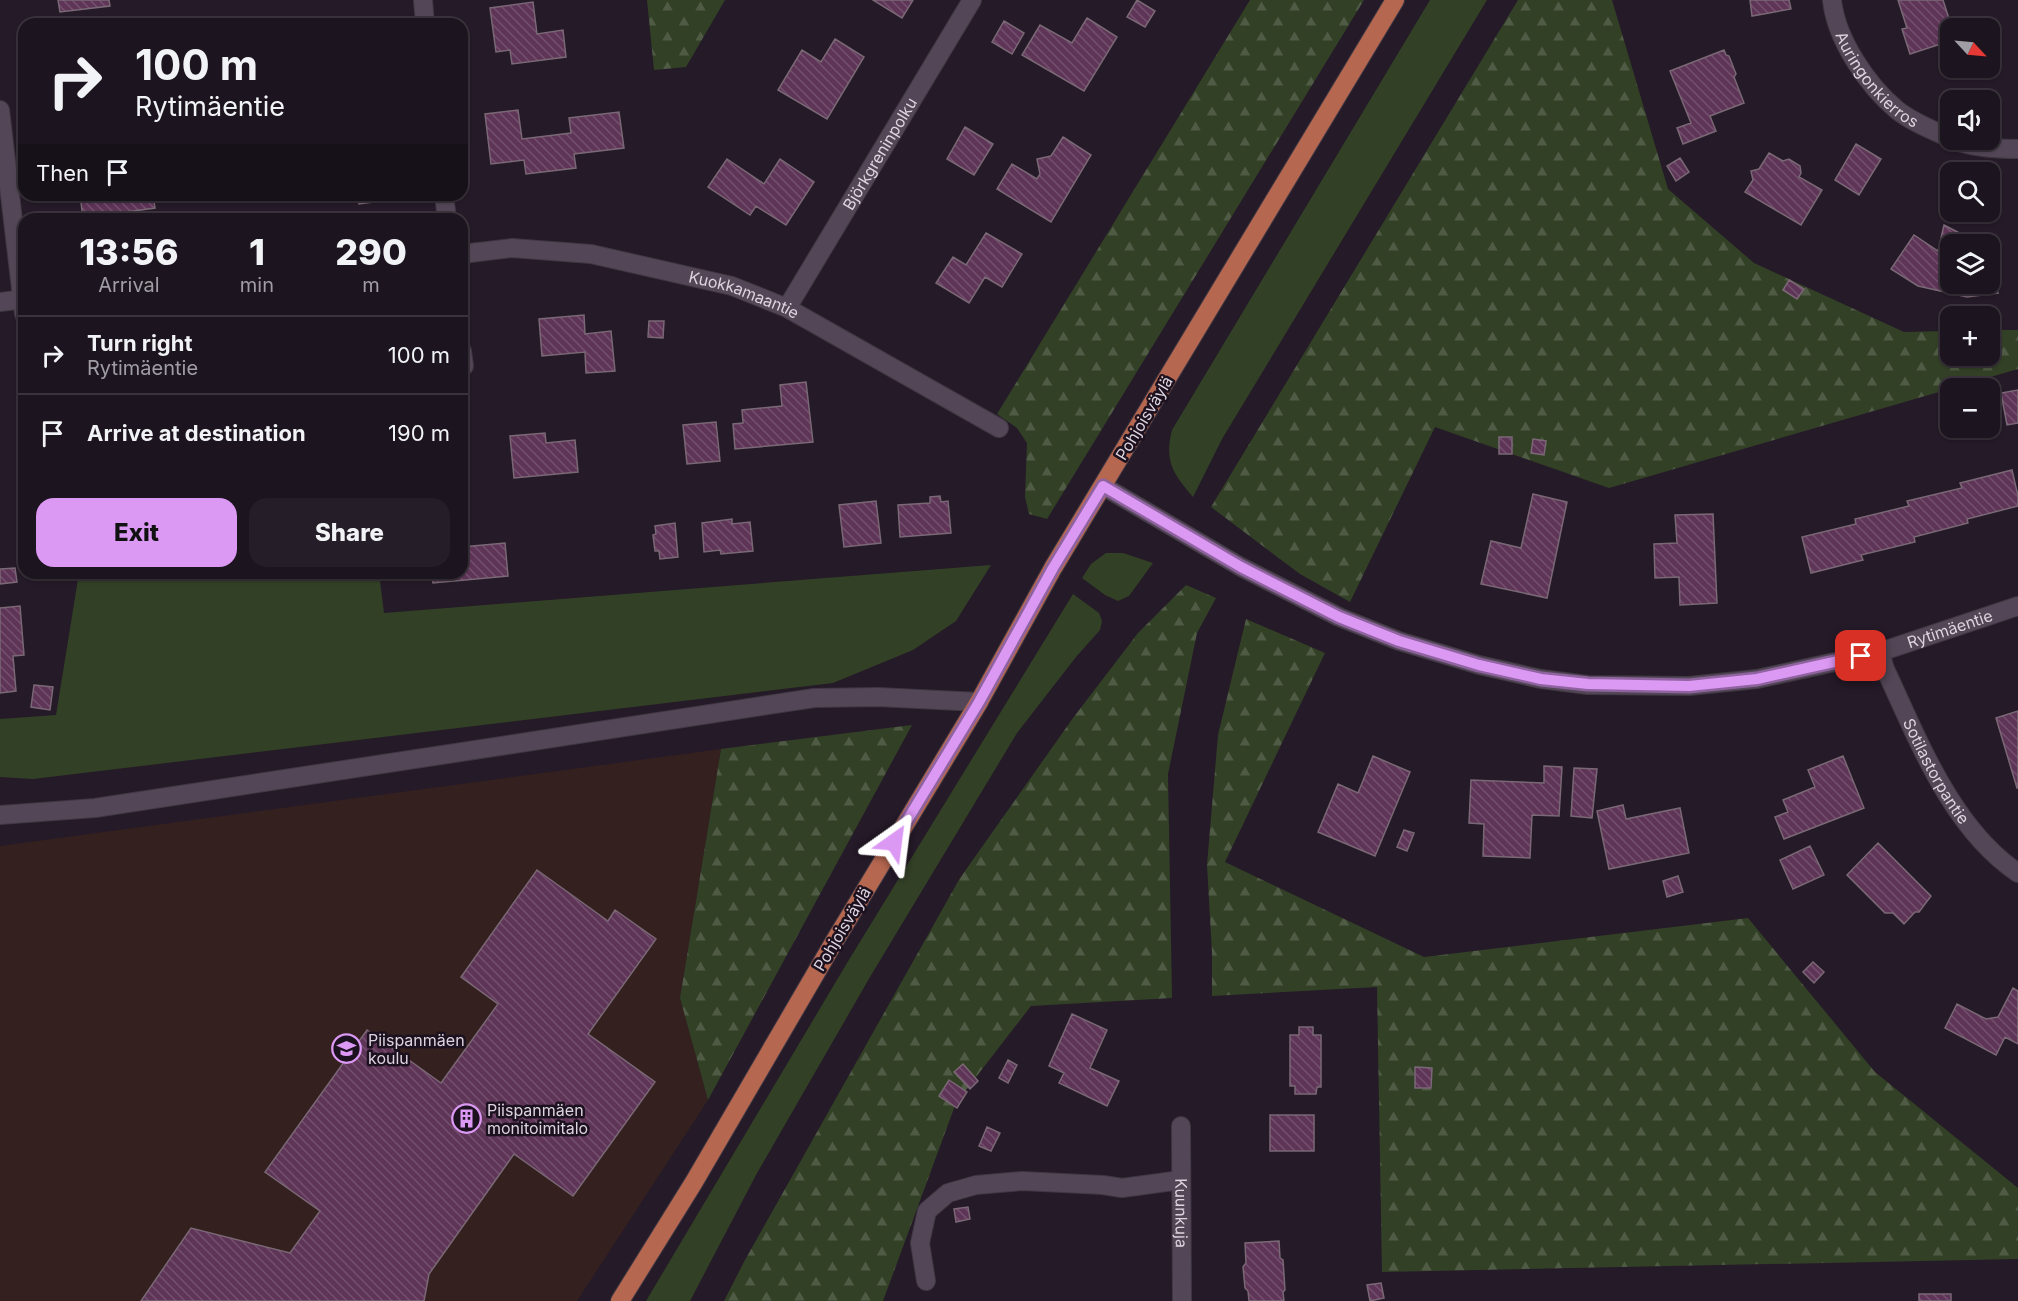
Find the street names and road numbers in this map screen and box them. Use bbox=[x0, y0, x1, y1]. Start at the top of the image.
street label: Auringonkierros bbox=[1831, 28, 1922, 132]
street label: Björkgreninpolku bbox=[838, 94, 921, 214]
street label: Kuokkamaantie bbox=[687, 267, 803, 323]
street label: Pohjoisväylä bbox=[1111, 372, 1177, 464]
street label: Rytimäentie bbox=[1904, 605, 1995, 652]
street label: Sotilastorpantie bbox=[1899, 715, 1974, 828]
street label: Pohjoisväylä bbox=[809, 883, 875, 975]
street label: Kuunkuja bbox=[1171, 1178, 1192, 1248]

